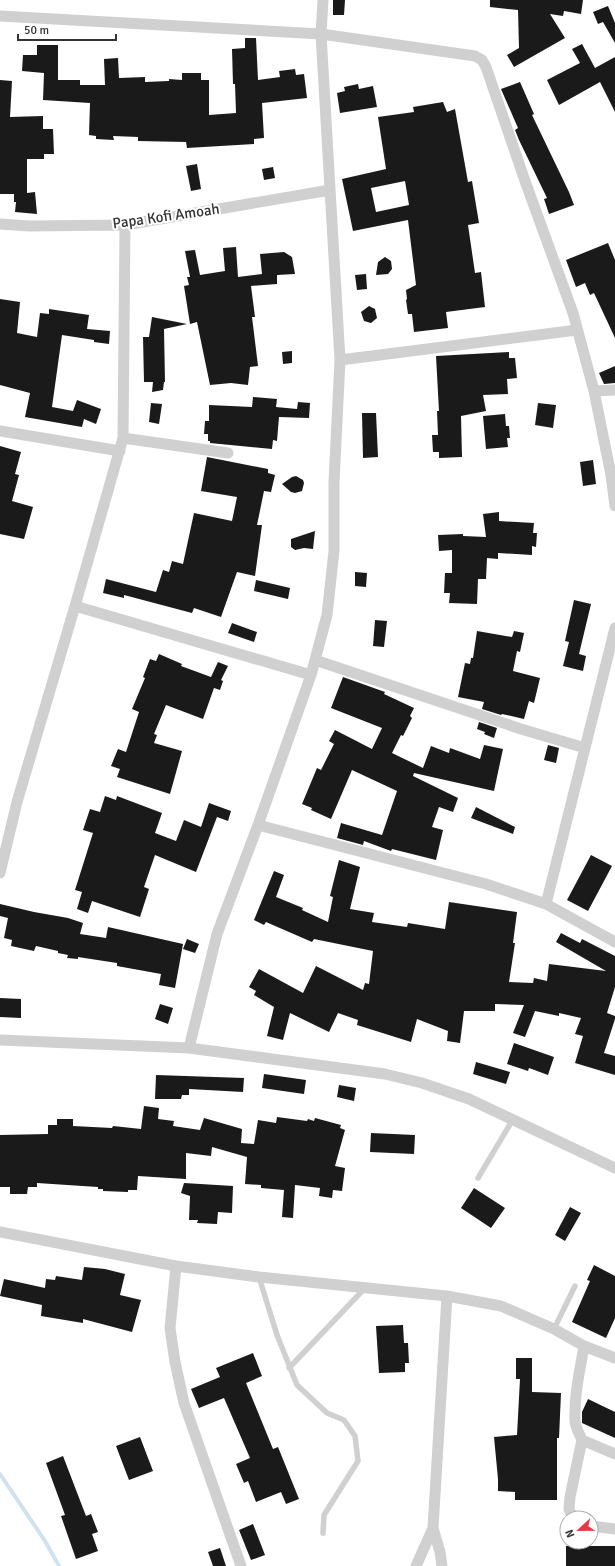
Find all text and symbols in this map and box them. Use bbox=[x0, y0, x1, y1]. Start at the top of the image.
scale bar bbox=[18, 16, 116, 42]
text: 50 m bbox=[24, 23, 49, 38]
street label: Papa Kofi Amoah bbox=[111, 200, 221, 232]
north arrow bbox=[559, 1510, 599, 1550]
text: N bbox=[563, 1528, 578, 1540]

